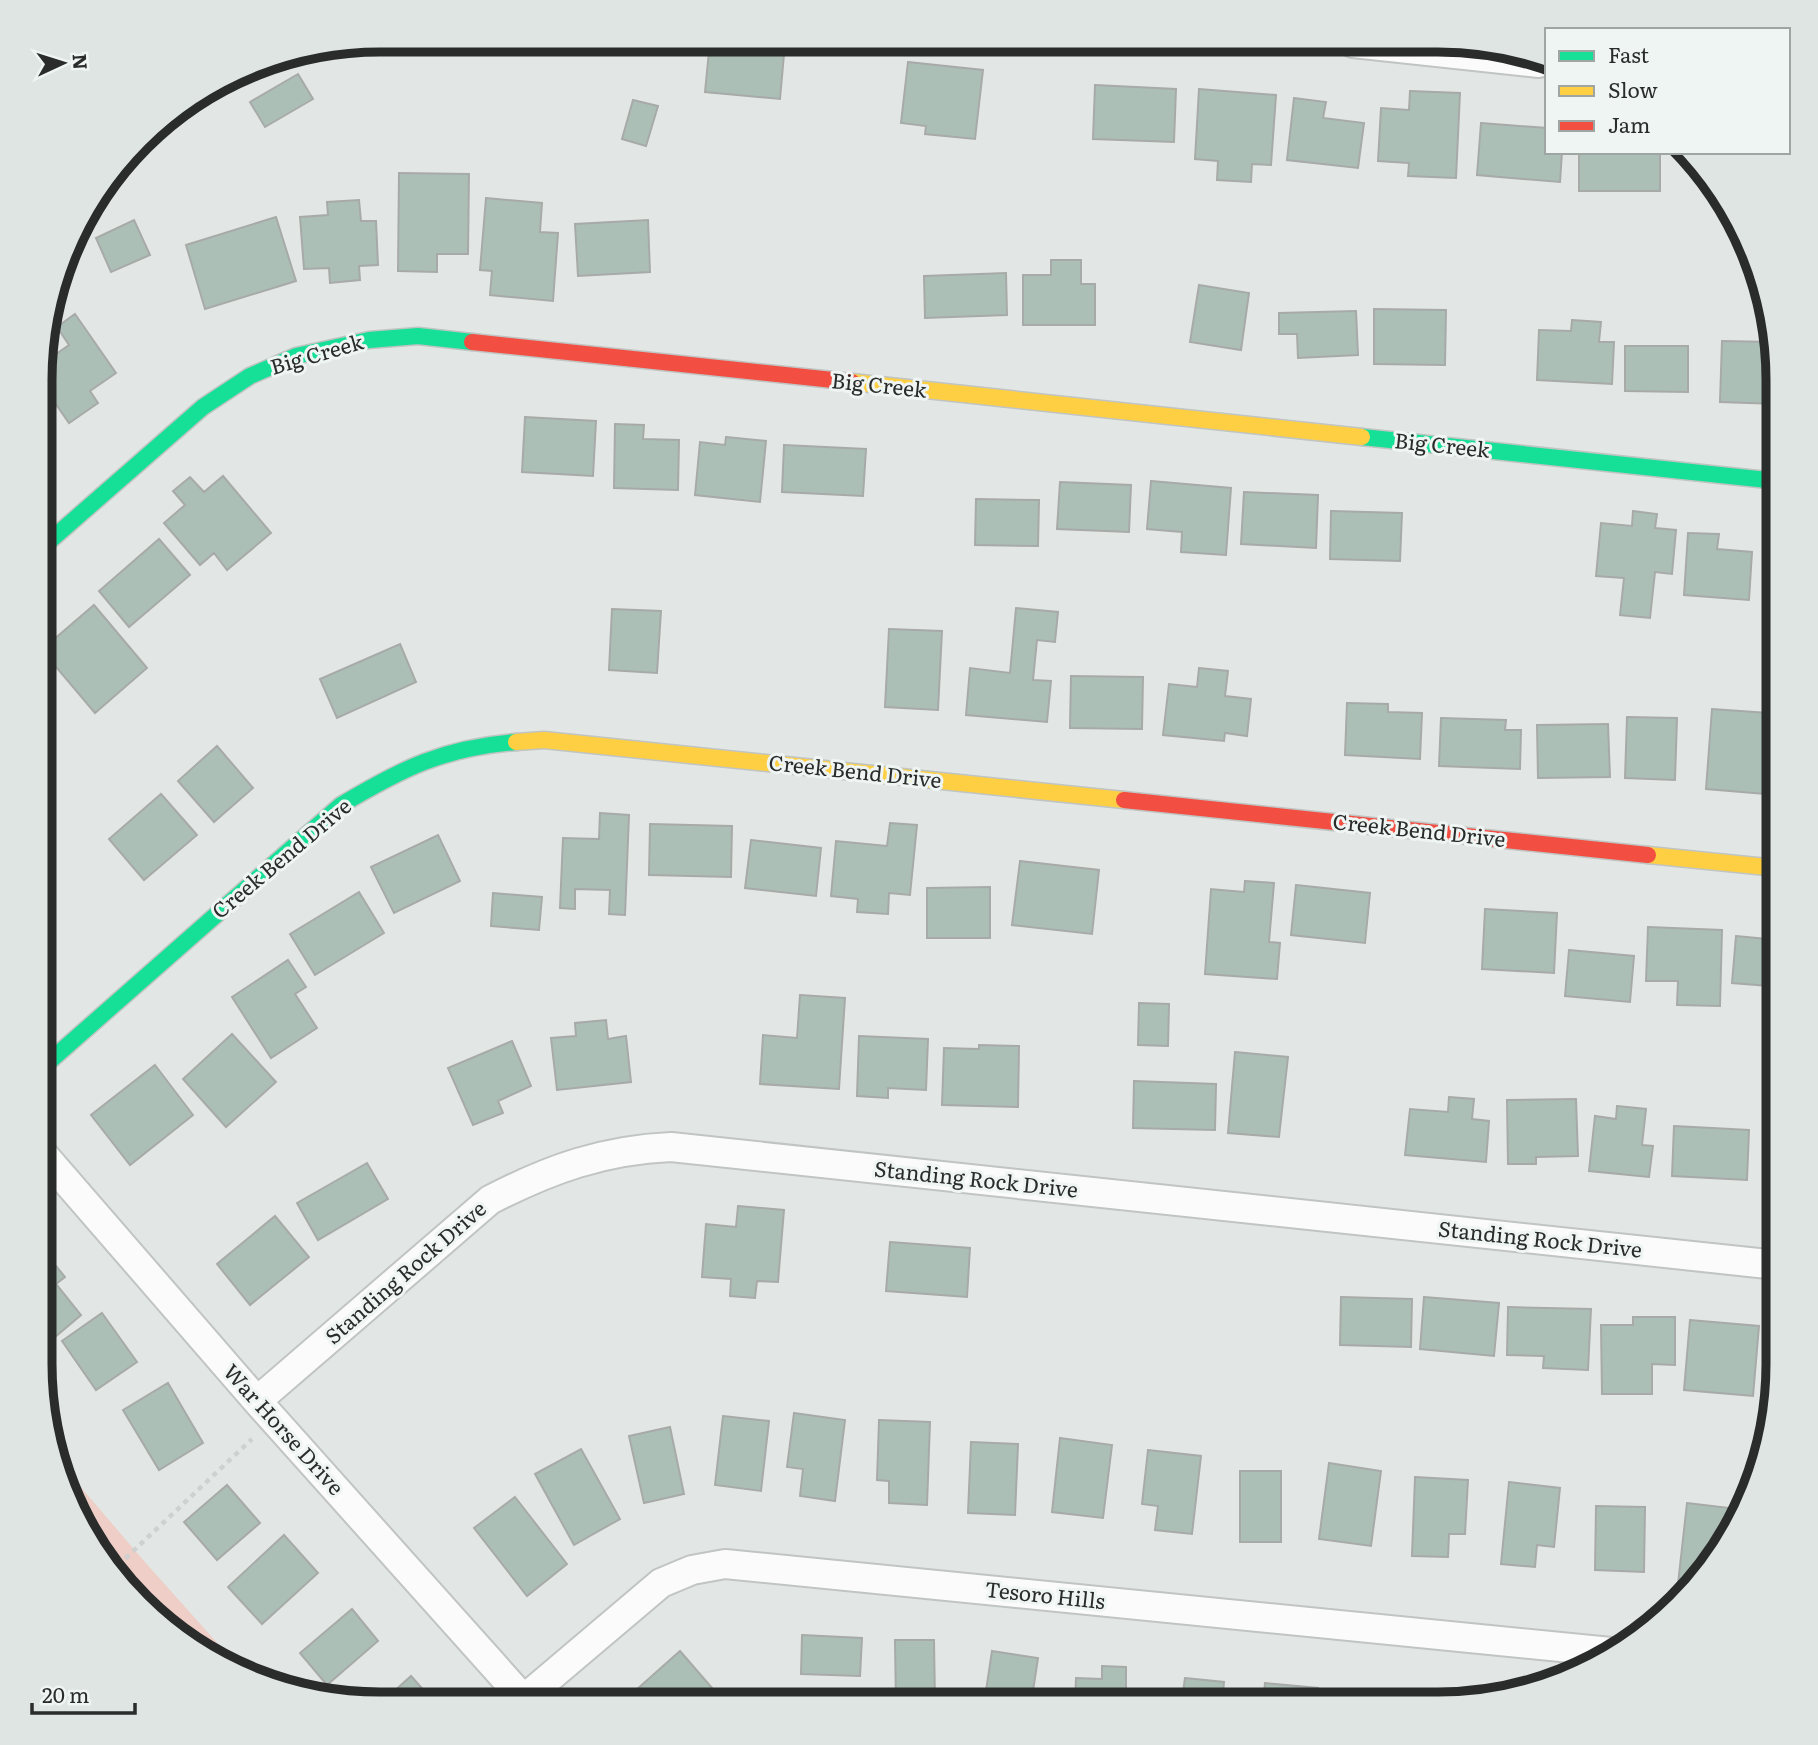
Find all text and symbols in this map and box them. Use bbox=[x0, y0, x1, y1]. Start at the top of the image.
north arrow bbox=[28, 28, 98, 98]
legend bbox=[1545, 28, 1790, 154]
text: Fast bbox=[1608, 38, 1649, 69]
text: N bbox=[66, 53, 95, 71]
text: Slow bbox=[1608, 73, 1658, 104]
text: Jam bbox=[1608, 108, 1650, 139]
street label: Big Creek bbox=[266, 324, 367, 381]
street label: Big Creek bbox=[830, 363, 929, 404]
street label: Big Creek bbox=[1393, 423, 1492, 464]
street label: Creek Bend Drive bbox=[767, 745, 943, 794]
street label: Creek Bend Drive bbox=[204, 789, 357, 925]
street label: Creek Bend Drive bbox=[1331, 804, 1507, 853]
street label: Standing Rock Drive bbox=[873, 1151, 1080, 1204]
street label: Standing Rock Drive bbox=[317, 1192, 492, 1350]
street label: Standing Rock Drive bbox=[1437, 1211, 1644, 1264]
street label: War Horse Drive bbox=[217, 1356, 352, 1501]
street label: Tesoro Hills bbox=[984, 1572, 1107, 1615]
scale bar bbox=[32, 1672, 135, 1716]
text: 20 m bbox=[42, 1678, 89, 1709]

